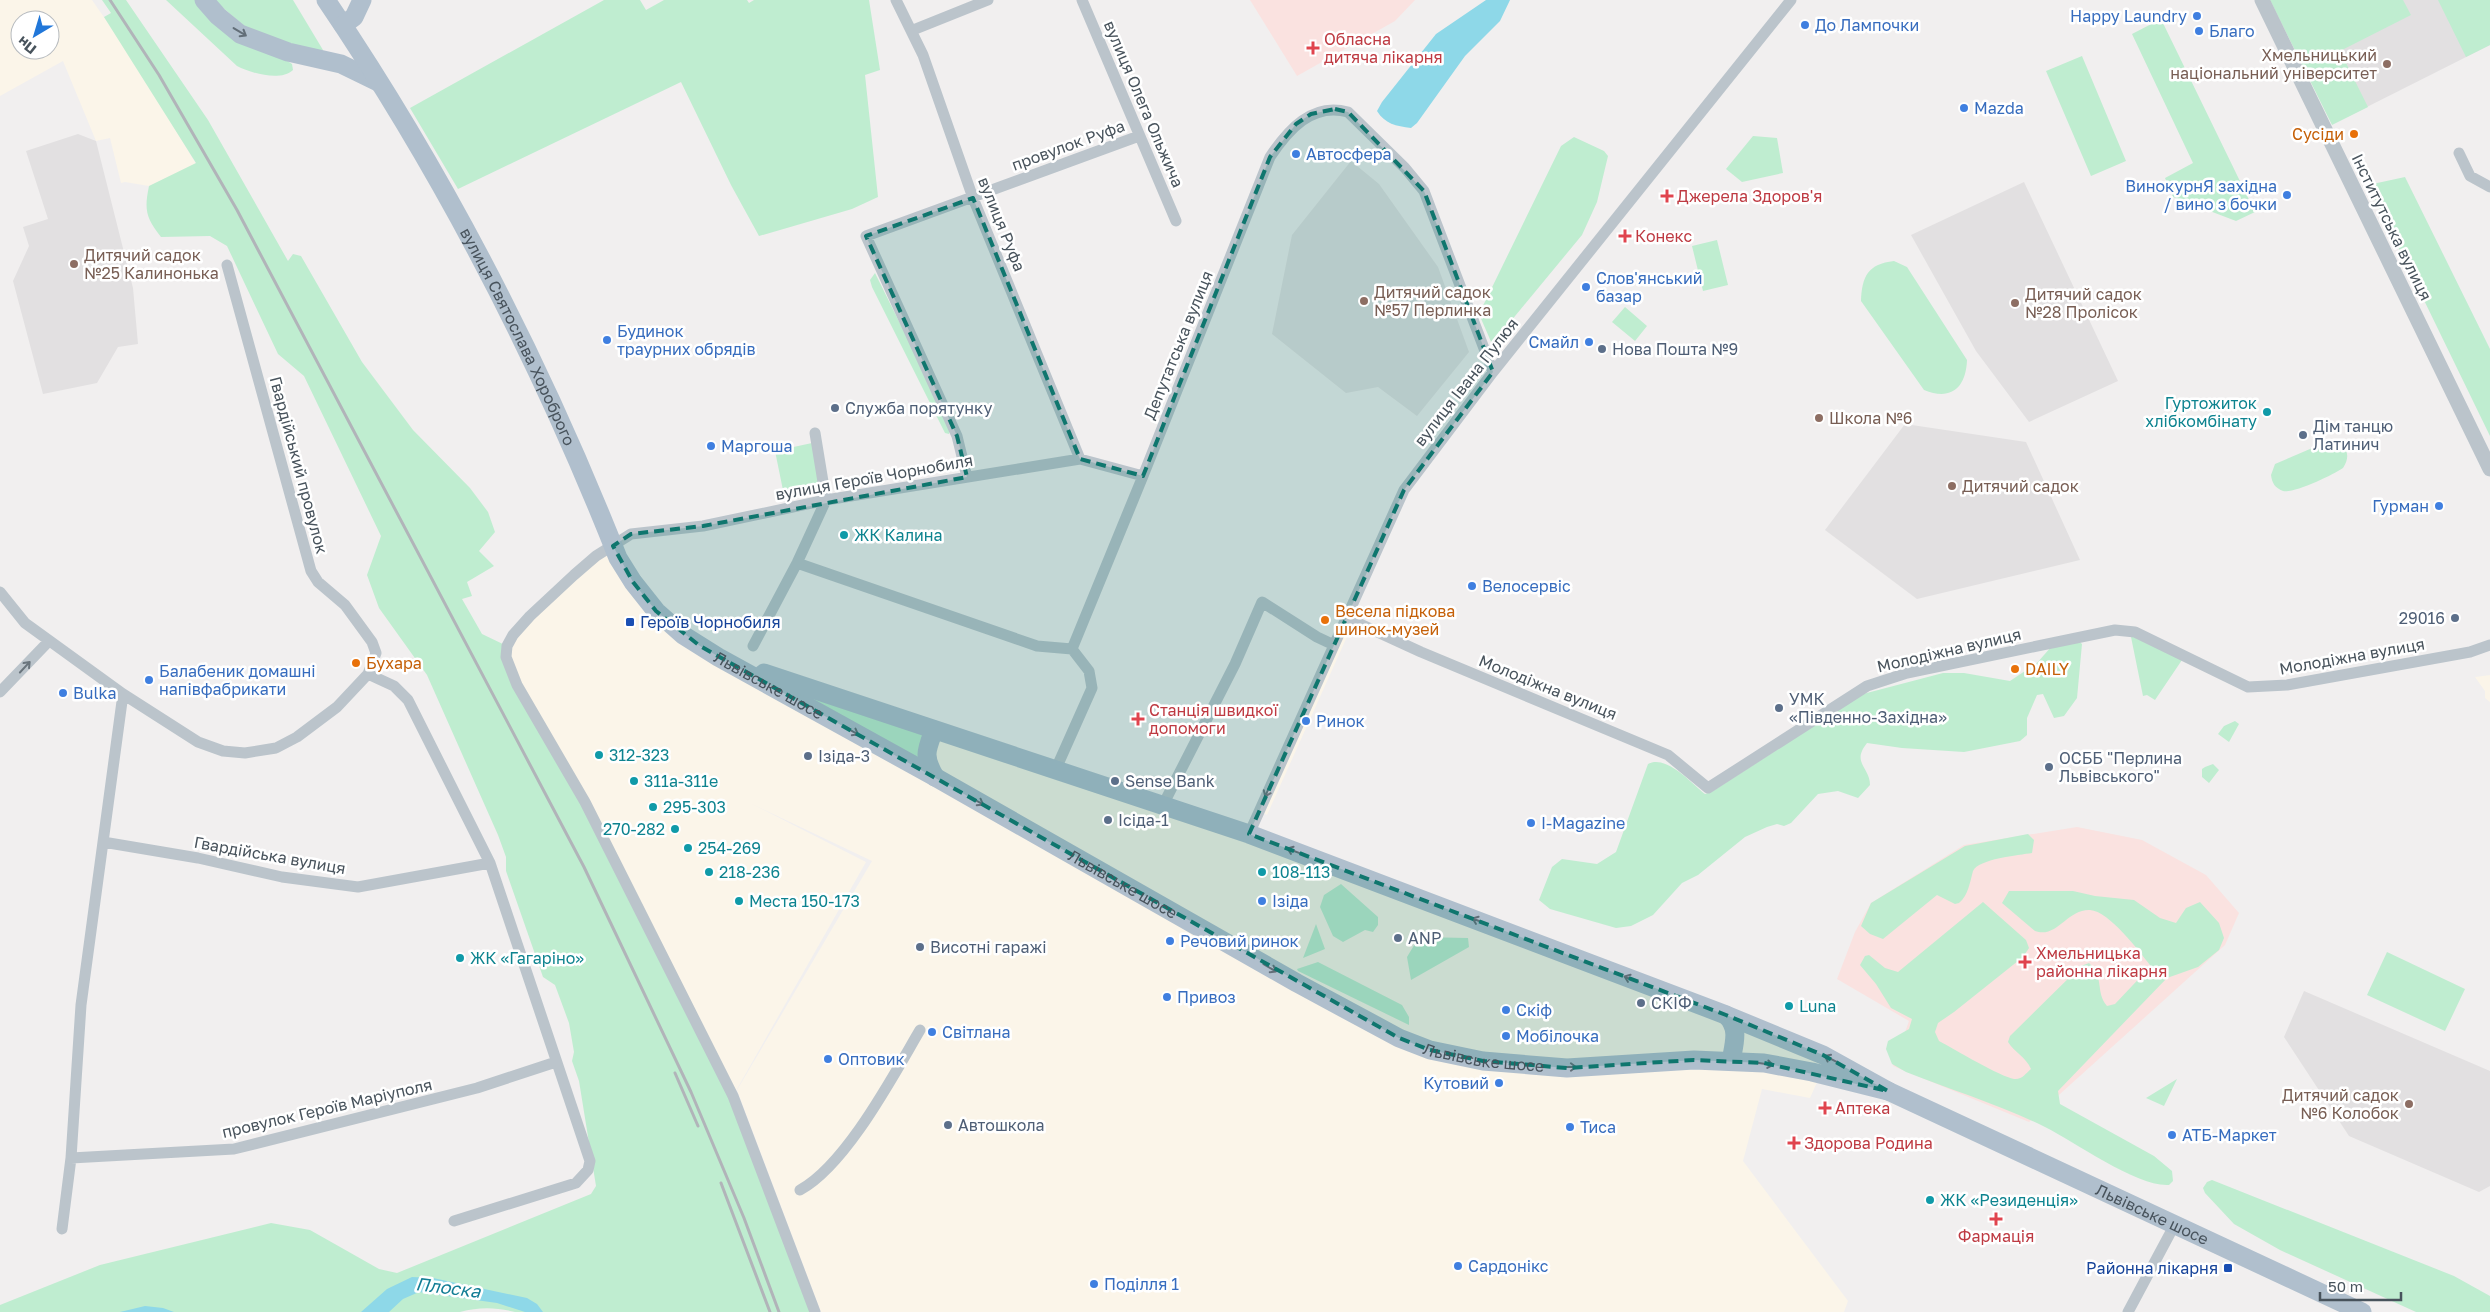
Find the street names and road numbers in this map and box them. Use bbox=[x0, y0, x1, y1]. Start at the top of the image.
street label: вулиця Олега Ольжича bbox=[1100, 18, 1188, 190]
street label: провулок Руфа bbox=[1009, 115, 1127, 175]
street label: Інститутська вулиця bbox=[2348, 150, 2436, 304]
street label: вулиця Руфа bbox=[974, 174, 1030, 274]
street label: вулиця Святослава Хороброго bbox=[456, 224, 580, 449]
street label: Депутатська вулиця bbox=[1139, 268, 1217, 422]
street label: вулиця Івана Пулюя bbox=[1410, 314, 1522, 450]
street label: Гвардійський провулок bbox=[266, 374, 332, 556]
street label: вулиця Героїв Чорнобиля bbox=[774, 450, 974, 504]
street label: Молодіжна вулиця bbox=[1875, 624, 2023, 676]
street label: Молодіжна вулиця bbox=[2278, 633, 2426, 679]
street label: Львівське шосе bbox=[711, 647, 827, 723]
street label: Молодіжна вулиця bbox=[1476, 650, 1620, 724]
street label: Гвардійська вулиця bbox=[193, 832, 347, 878]
street label: Львівське шосе bbox=[1065, 845, 1181, 923]
street label: Львівське шосе bbox=[1420, 1038, 1545, 1076]
street label: провулок Героїв Маріуполя bbox=[220, 1074, 434, 1142]
street label: Львівське шосе bbox=[2093, 1179, 2212, 1249]

